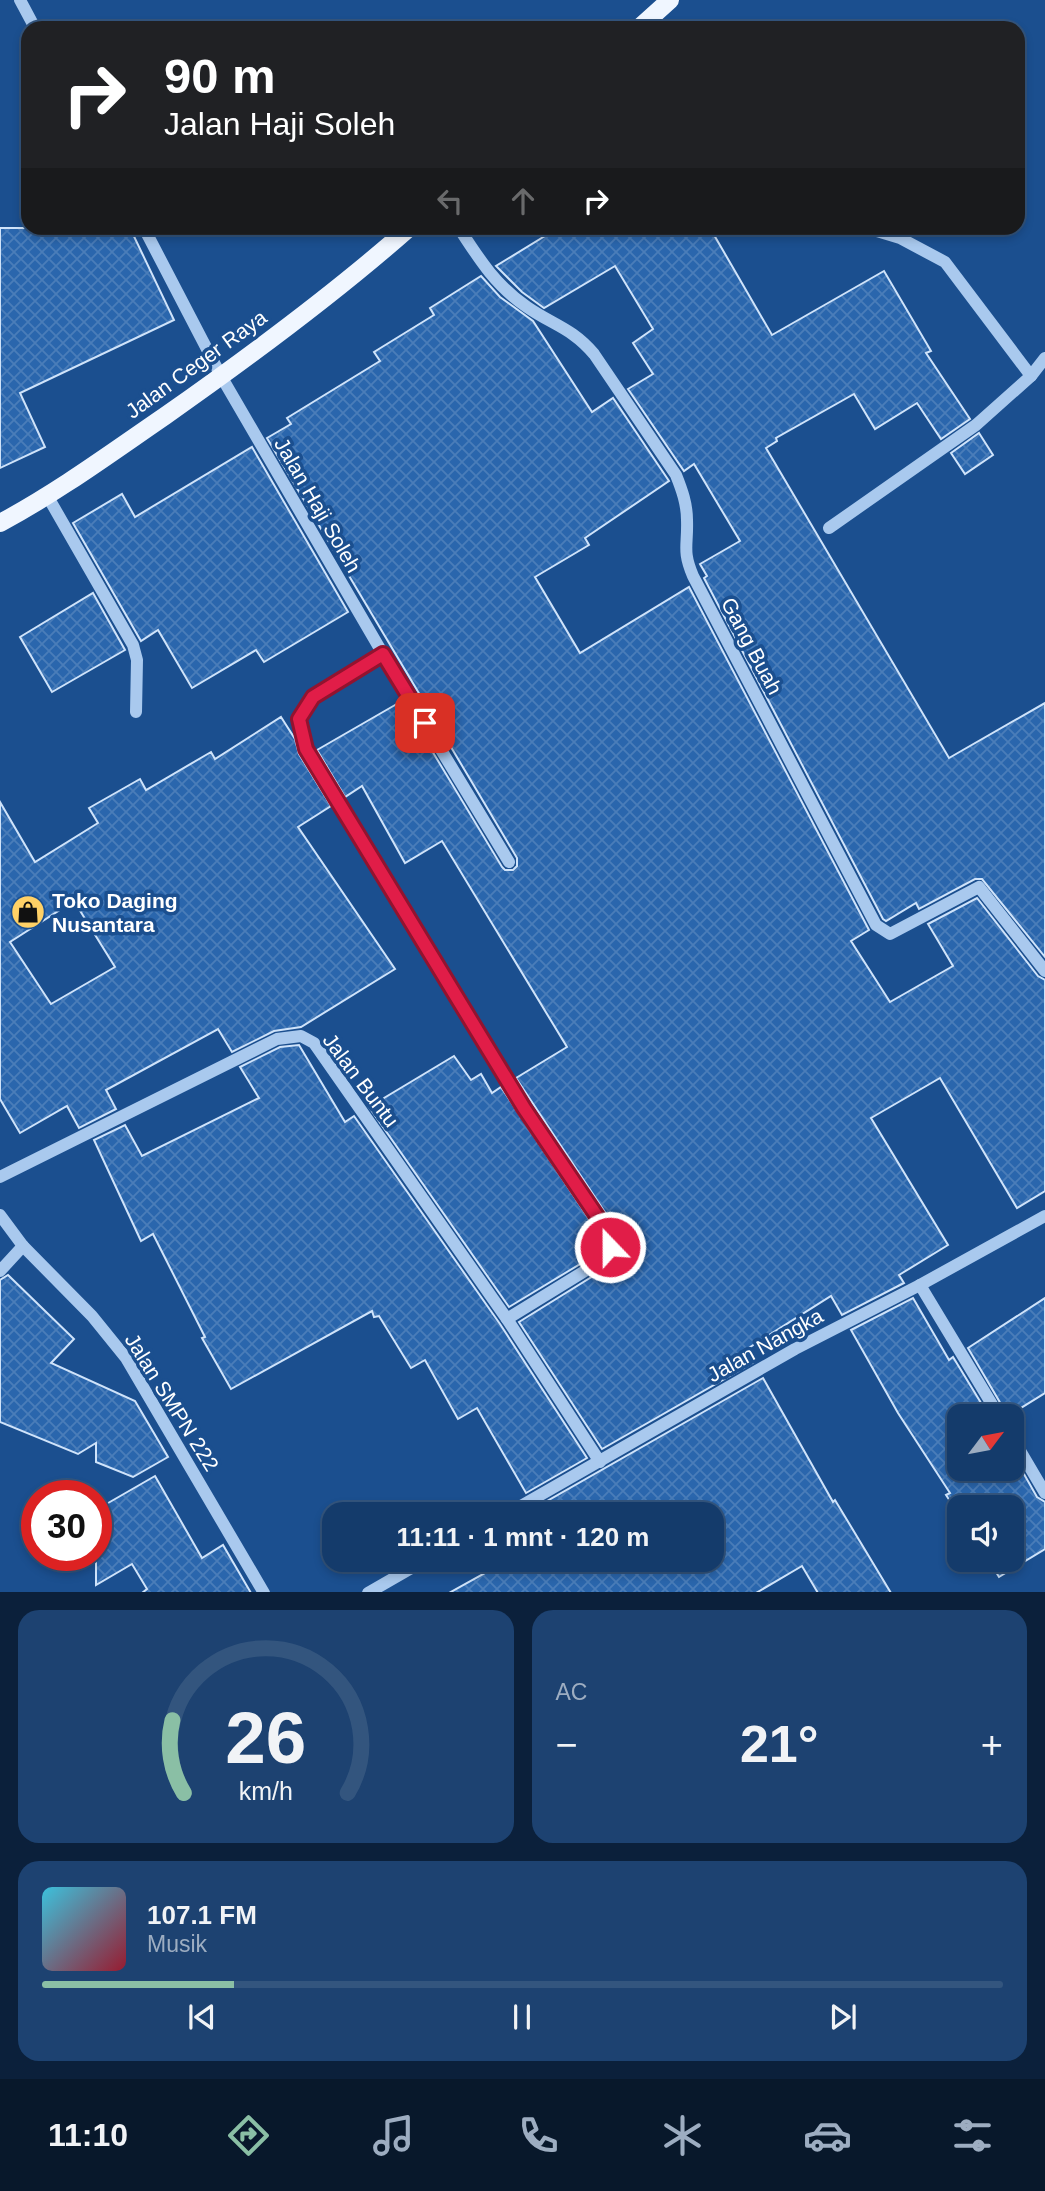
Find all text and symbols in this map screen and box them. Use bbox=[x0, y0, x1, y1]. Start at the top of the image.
icon: right bbox=[49, 49, 140, 140]
text: 90 m bbox=[164, 49, 276, 103]
text: Jalan Haji Soleh bbox=[164, 106, 395, 142]
icon: left bbox=[431, 182, 469, 220]
icon: ahead bbox=[504, 182, 542, 220]
icon: right bbox=[577, 182, 615, 220]
street label: Jalan Ceger Raya bbox=[121, 305, 271, 423]
street label: Jalan Haji Soleh bbox=[270, 434, 366, 576]
street label: Gang Buah bbox=[717, 594, 787, 698]
pin bbox=[395, 693, 455, 753]
icon: arrive bbox=[406, 704, 444, 742]
place label: Toko Daging Nusantara bbox=[52, 889, 178, 936]
shop icon: Toko Daging Nusantara bbox=[9, 893, 47, 931]
street label: Jalan Buntu bbox=[318, 1029, 404, 1131]
position arrow bbox=[573, 1210, 647, 1284]
street label: Jalan Nangka bbox=[703, 1304, 827, 1386]
street label: Jalan SMPN 222 bbox=[120, 1329, 224, 1475]
north arrow bbox=[947, 1404, 1024, 1480]
map controls bbox=[947, 1404, 1024, 1572]
speed limit sign: 30 bbox=[21, 1480, 112, 1571]
button: sound bbox=[947, 1495, 1024, 1572]
text: 11:11 · 1 mnt · 120 m bbox=[397, 1522, 649, 1552]
text: AC bbox=[556, 1679, 587, 1705]
text: 26 bbox=[225, 1697, 306, 1778]
text: 21° bbox=[740, 1715, 819, 1773]
text: − bbox=[556, 1724, 578, 1766]
text: + bbox=[981, 1724, 1003, 1766]
text: km/h bbox=[239, 1776, 293, 1804]
text: 107.1 FM bbox=[147, 1900, 257, 1930]
text: Musik bbox=[147, 1931, 207, 1957]
icon: previous bbox=[183, 1998, 221, 2036]
icon: pause bbox=[503, 1998, 541, 2036]
icon: next bbox=[824, 1998, 862, 2036]
icon: directions bbox=[224, 2111, 273, 2160]
icon: music bbox=[369, 2111, 418, 2160]
icon: phone bbox=[514, 2111, 563, 2160]
icon: climate bbox=[658, 2111, 707, 2160]
icon: car bbox=[803, 2111, 852, 2160]
icon: filters bbox=[948, 2111, 997, 2160]
text: 11:10 bbox=[48, 2117, 128, 2153]

